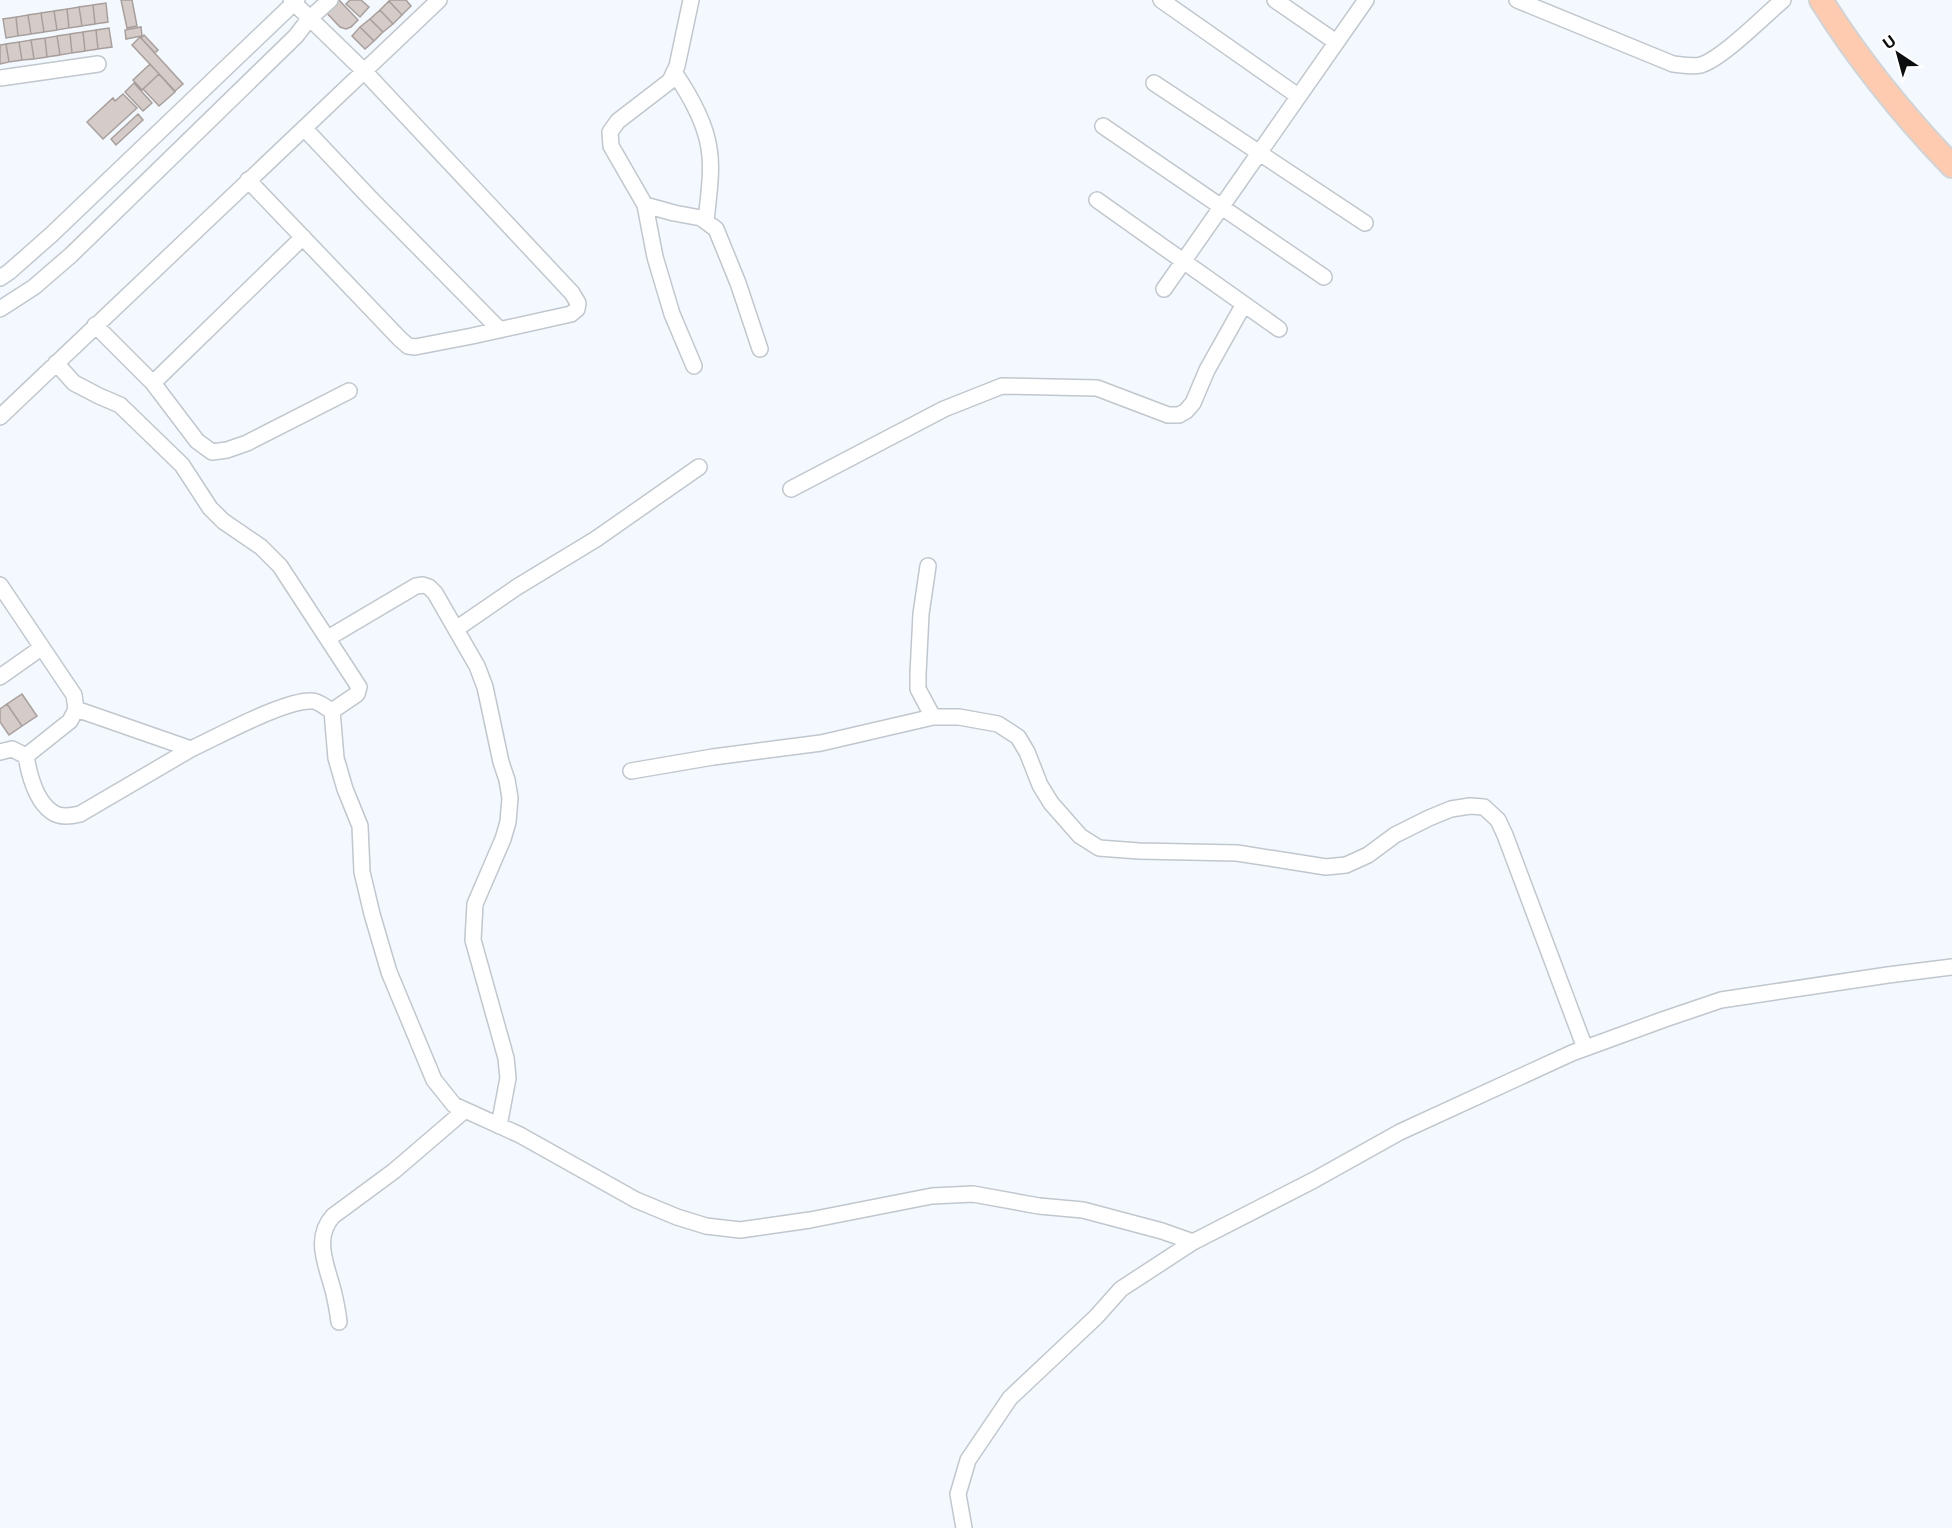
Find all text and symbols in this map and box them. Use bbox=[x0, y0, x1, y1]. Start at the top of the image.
north arrow bbox=[1868, 24, 1928, 84]
text: U bbox=[1878, 29, 1901, 54]

